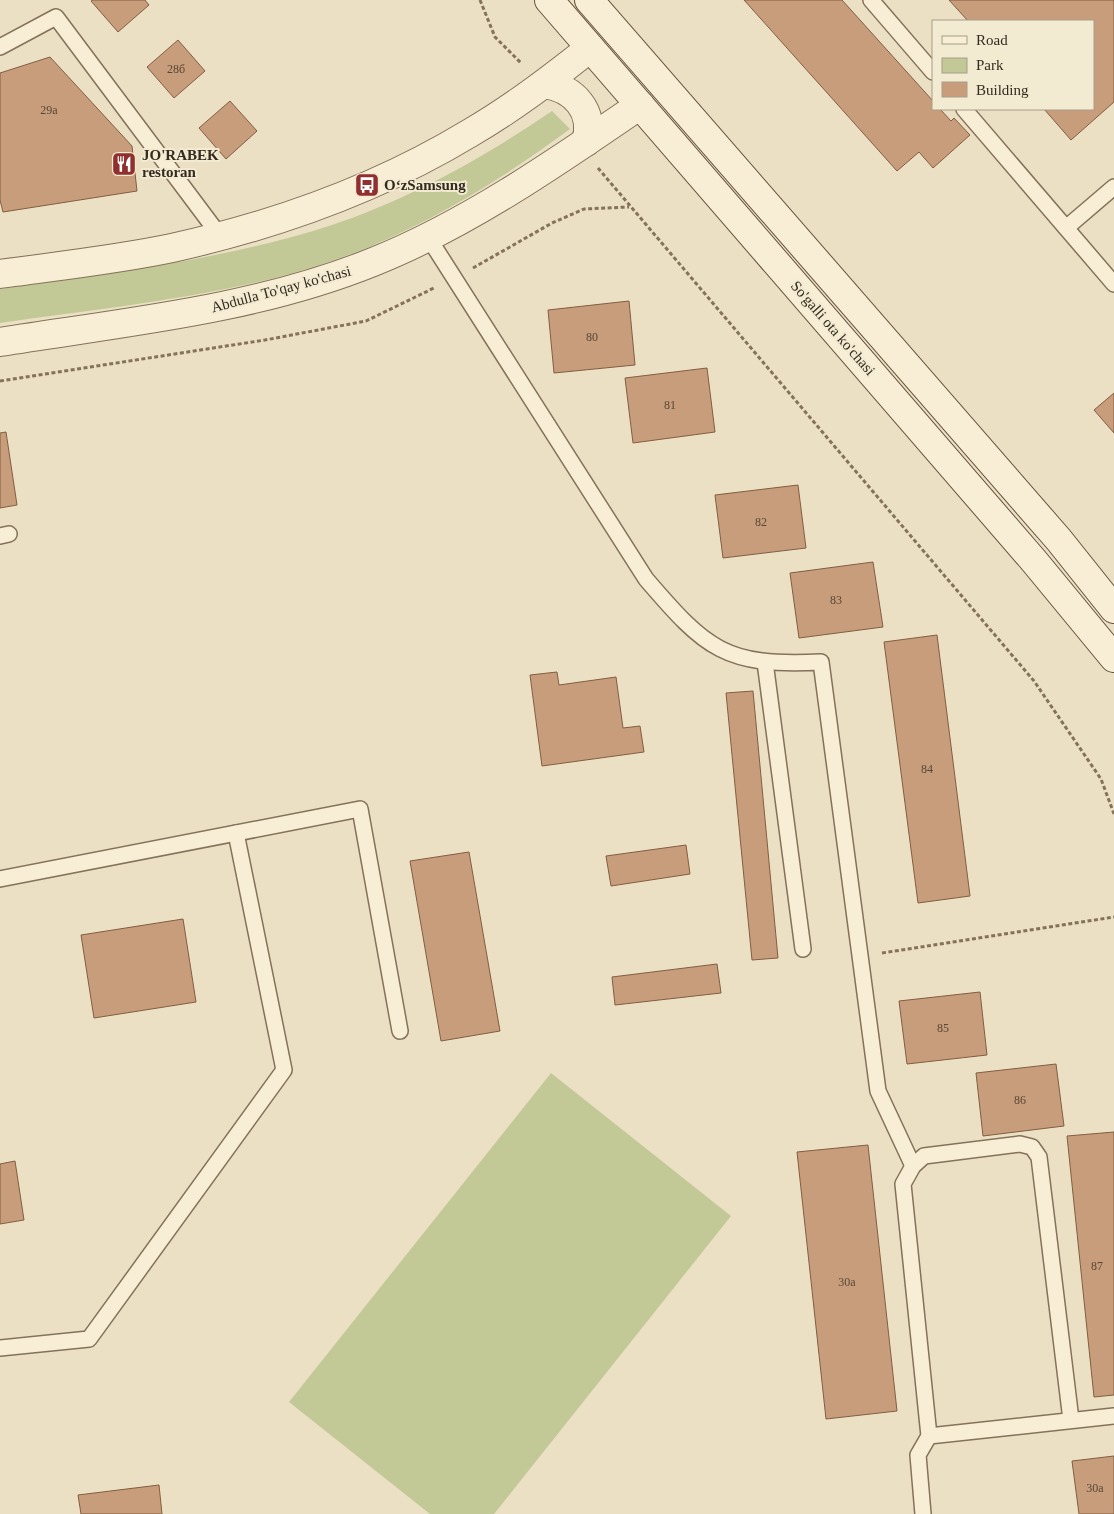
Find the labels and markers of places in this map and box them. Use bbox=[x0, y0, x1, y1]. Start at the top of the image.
place label: JO'RABEK restoran bbox=[142, 147, 219, 180]
restaurant icon: JO'RABEK restoran bbox=[111, 151, 137, 177]
bus stop icon: OʻzSamsung bbox=[354, 172, 380, 198]
place label: OʻzSamsung bbox=[384, 177, 466, 193]

